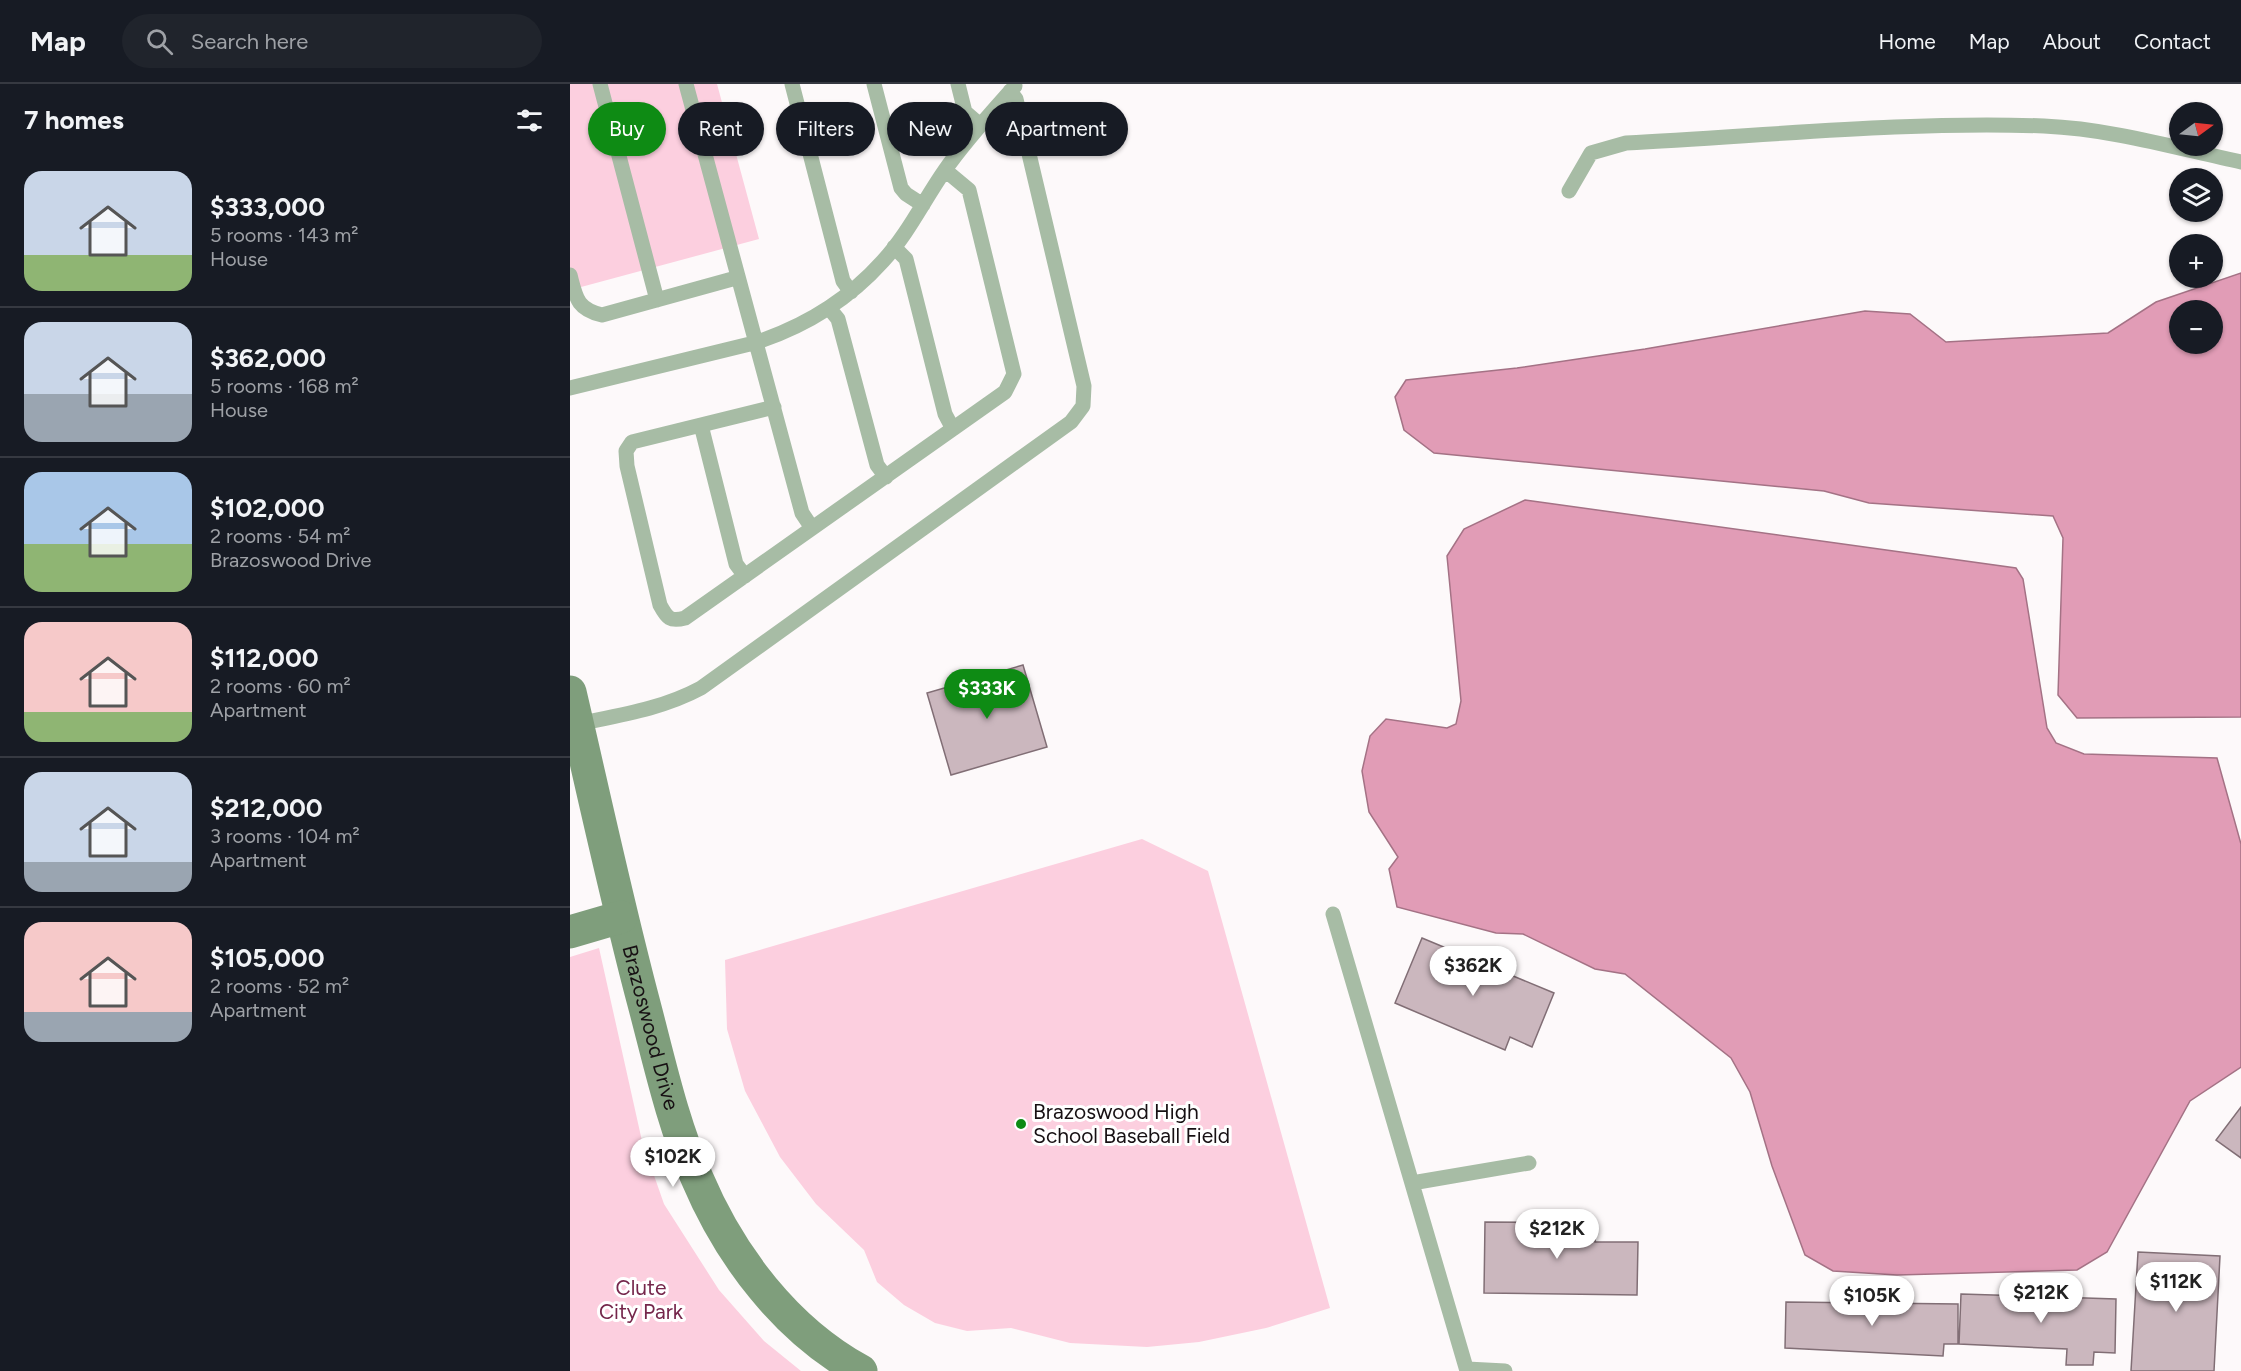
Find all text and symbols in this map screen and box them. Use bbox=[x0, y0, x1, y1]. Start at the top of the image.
search box bbox=[122, 14, 542, 68]
text: Map bbox=[30, 24, 86, 58]
icon: search bbox=[143, 25, 176, 58]
text: Search here bbox=[191, 28, 308, 55]
text: Home bbox=[1879, 29, 1936, 54]
text: Map bbox=[1969, 29, 2010, 54]
text: About bbox=[2043, 29, 2101, 54]
text: Contact bbox=[2134, 29, 2211, 54]
chip: Buy bbox=[588, 102, 666, 156]
chip: Rent bbox=[678, 102, 764, 156]
chip: Filters bbox=[776, 102, 875, 156]
chip: New bbox=[887, 102, 973, 156]
chip: Apartment bbox=[985, 102, 1128, 156]
north arrow bbox=[2169, 102, 2223, 156]
map controls bbox=[2169, 102, 2223, 354]
text: 7 homes bbox=[24, 104, 124, 136]
icon: filters bbox=[513, 104, 546, 137]
button: layers bbox=[2169, 168, 2223, 222]
text: $333,000 bbox=[210, 191, 325, 223]
icon: home bbox=[72, 195, 144, 267]
text: 5 rooms · 143 m² bbox=[210, 223, 358, 247]
button: + bbox=[2169, 234, 2223, 288]
text: House bbox=[210, 247, 268, 271]
button: − bbox=[2169, 300, 2223, 354]
text: $362,000 bbox=[210, 342, 326, 374]
icon: home bbox=[72, 346, 144, 418]
text: 5 rooms · 168 m² bbox=[210, 374, 359, 398]
text: House bbox=[210, 398, 268, 422]
text: $102,000 bbox=[210, 492, 325, 524]
icon: home bbox=[72, 496, 144, 568]
text: 2 rooms · 54 m² bbox=[210, 524, 350, 548]
text: Brazoswood Drive bbox=[210, 548, 371, 572]
text: $112,000 bbox=[210, 642, 319, 674]
icon: home bbox=[72, 646, 144, 718]
pin: $333K bbox=[945, 669, 1029, 720]
text: 2 rooms · 60 m² bbox=[210, 674, 351, 698]
text: $333K bbox=[958, 676, 1016, 700]
text: Apartment bbox=[210, 698, 307, 722]
text: $212,000 bbox=[210, 792, 323, 824]
icon: home bbox=[72, 796, 144, 868]
text: 3 rooms · 104 m² bbox=[210, 824, 360, 848]
text: Apartment bbox=[210, 848, 307, 872]
text: $105,000 bbox=[210, 942, 325, 974]
street label: Brazoswood Drive bbox=[617, 942, 685, 1113]
icon: home bbox=[72, 946, 144, 1018]
pin: $362K bbox=[1431, 946, 1515, 997]
text: $362K bbox=[1444, 953, 1502, 977]
text: 2 rooms · 52 m² bbox=[210, 974, 349, 998]
text: Apartment bbox=[210, 998, 307, 1022]
place label: Brazoswood High School Baseball Field bbox=[1033, 1099, 1230, 1148]
marker: Brazoswood High School Baseball Field bbox=[1014, 1117, 1028, 1131]
pin: $102K bbox=[631, 1137, 715, 1188]
text: $102K bbox=[644, 1144, 702, 1168]
pin: $212K bbox=[1515, 1209, 1599, 1260]
text: $212K bbox=[1529, 1216, 1585, 1240]
pin: $112K bbox=[2134, 1262, 2218, 1313]
text: $112K bbox=[2150, 1269, 2202, 1293]
pin: $212K bbox=[1999, 1273, 2083, 1324]
park label: Clute City Park bbox=[599, 1275, 684, 1324]
pin: $105K bbox=[1830, 1276, 1914, 1327]
text: $212K bbox=[2013, 1280, 2069, 1304]
text: $105K bbox=[1843, 1283, 1901, 1307]

